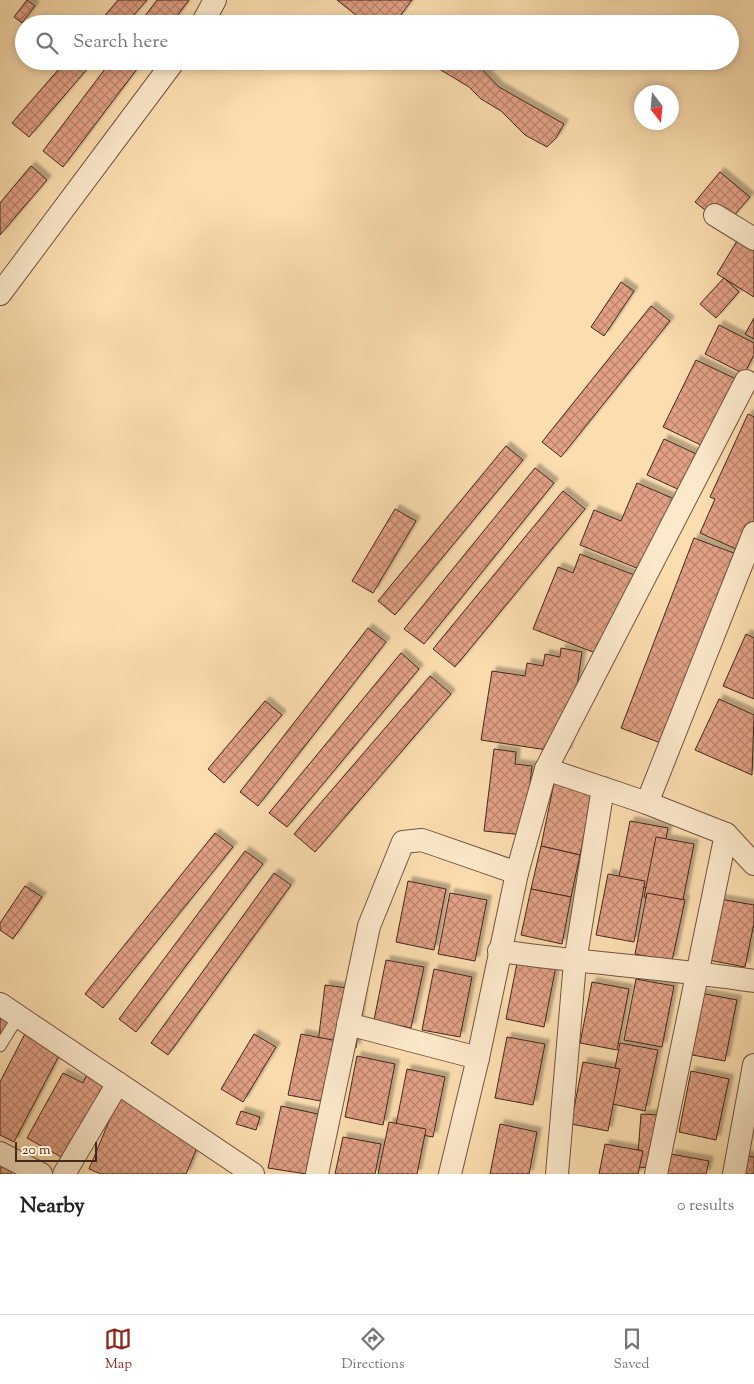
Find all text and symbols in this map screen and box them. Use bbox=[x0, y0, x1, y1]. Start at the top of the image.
search box bbox=[15, 15, 739, 70]
icon: search bbox=[33, 29, 61, 57]
text: Search here bbox=[73, 29, 168, 56]
north arrow bbox=[634, 85, 679, 130]
scale bar bbox=[15, 1139, 98, 1162]
text: 20 m bbox=[22, 1141, 51, 1161]
text: Nearby bbox=[20, 1192, 85, 1222]
text: 0 results bbox=[677, 1195, 734, 1218]
tab: Map bbox=[104, 1325, 132, 1375]
tab: Directions bbox=[341, 1325, 405, 1375]
tab: Saved bbox=[614, 1325, 649, 1375]

